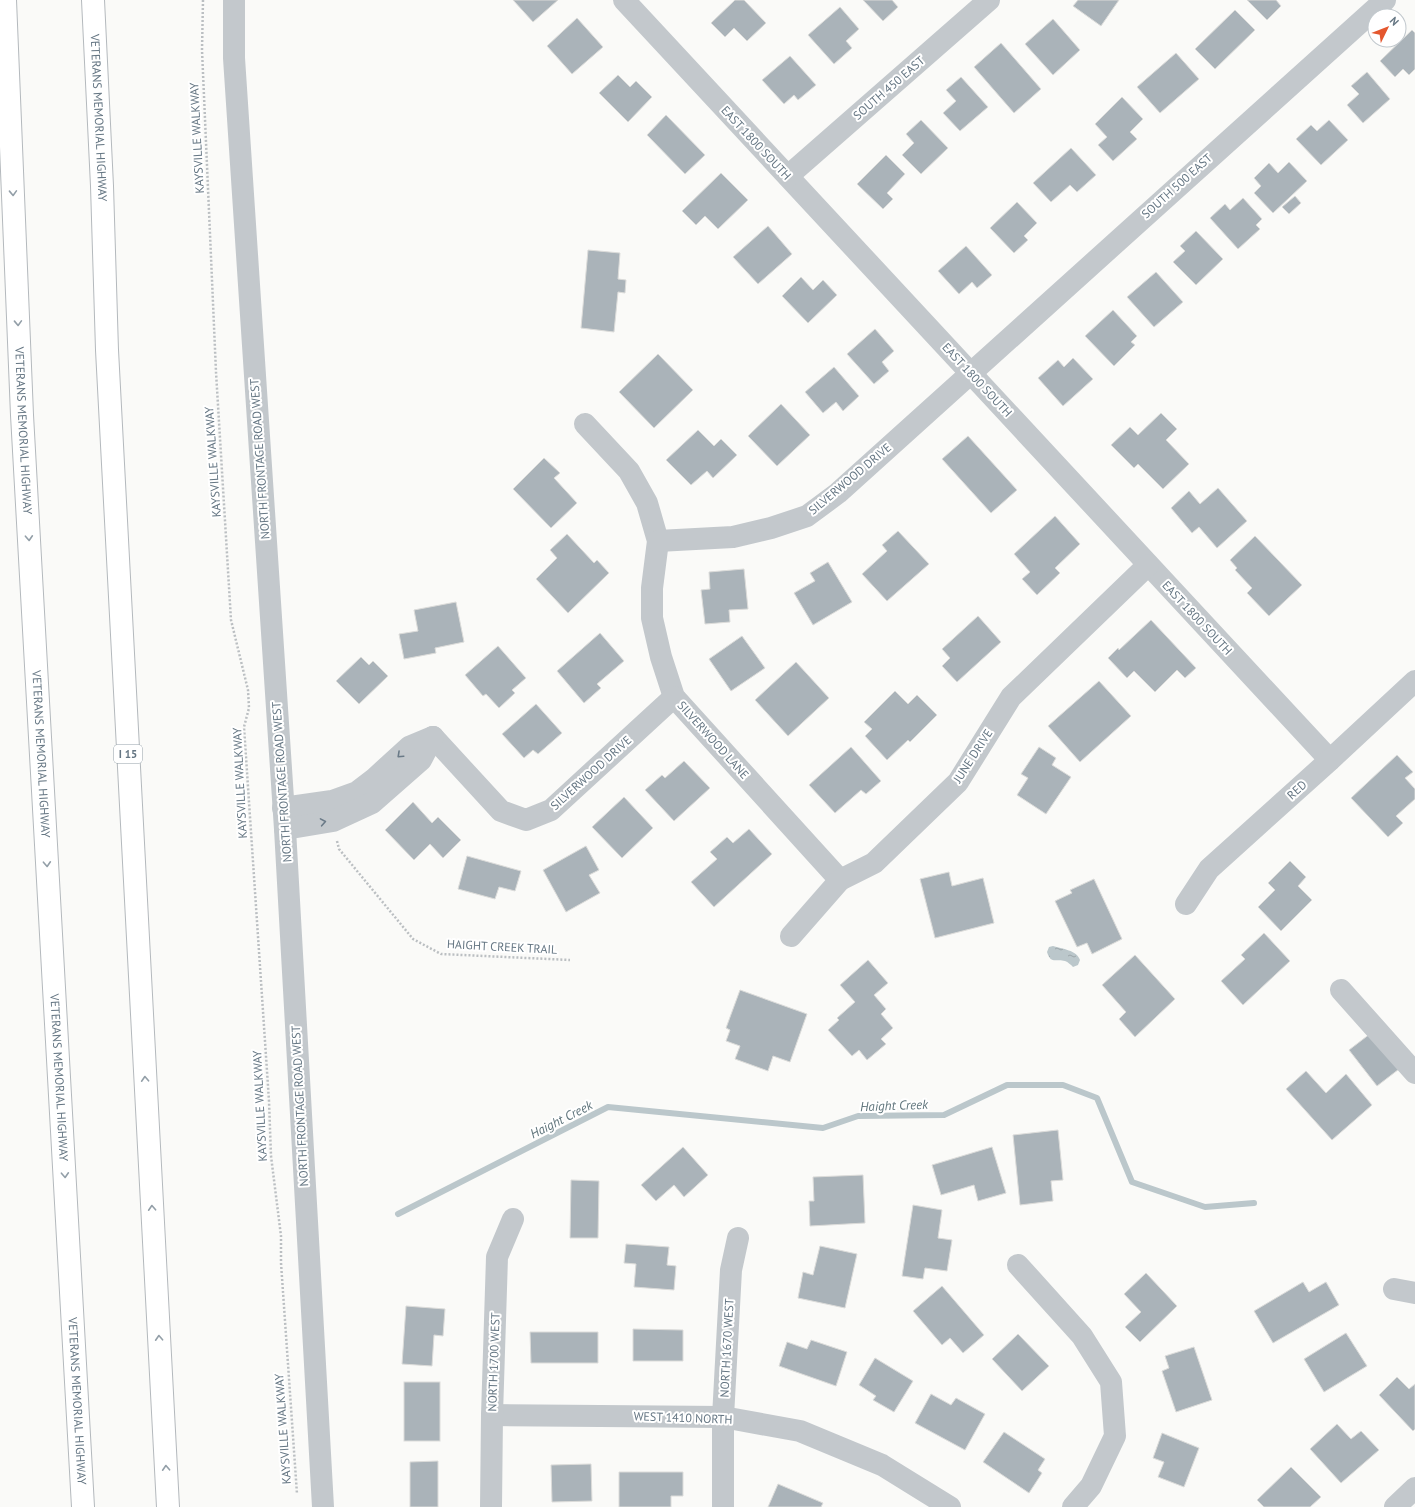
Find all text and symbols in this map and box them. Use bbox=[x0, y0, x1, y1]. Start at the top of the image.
north arrow bbox=[1367, 8, 1407, 48]
text: N bbox=[1387, 14, 1402, 29]
street label: VETERANS MEMORIAL HIGHWAY bbox=[88, 33, 110, 202]
street label: SOUTH 450 EAST bbox=[850, 52, 928, 123]
street label: KAYSVILLE WALKWAY bbox=[186, 82, 207, 194]
street label: EAST 1800 SOUTH bbox=[718, 103, 794, 183]
street label: SOUTH 500 EAST bbox=[1138, 150, 1215, 221]
one-way arrow bbox=[8, 190, 17, 196]
one-way arrow bbox=[14, 320, 22, 326]
street label: EAST 1800 SOUTH bbox=[939, 340, 1015, 420]
street label: VETERANS MEMORIAL HIGHWAY bbox=[12, 346, 36, 515]
street label: NORTH FRONTAGE ROAD WEST bbox=[246, 378, 273, 540]
street label: KAYSVILLE WALKWAY bbox=[201, 406, 224, 518]
street label: SILVERWOOD DRIVE bbox=[805, 440, 894, 518]
one-way arrow bbox=[24, 535, 33, 541]
street label: EAST 1800 SOUTH bbox=[1159, 578, 1235, 658]
street label: VETERANS MEMORIAL HIGHWAY bbox=[29, 669, 54, 839]
street label: SILVERWOOD LANE bbox=[674, 698, 752, 782]
street label: NORTH FRONTAGE ROAD WEST bbox=[268, 701, 295, 863]
street label: JUNE DRIVE bbox=[949, 726, 995, 786]
street label: KAYSVILLE WALKWAY bbox=[229, 727, 250, 839]
street label: SILVERWOOD DRIVE bbox=[547, 732, 634, 813]
road number: I 15 bbox=[114, 745, 142, 763]
one-way arrow bbox=[397, 751, 405, 758]
street label: RED bbox=[1284, 777, 1310, 802]
one-way arrow bbox=[320, 819, 326, 827]
one-way arrow bbox=[43, 861, 51, 867]
street label: HAIGHT CREEK TRAIL bbox=[447, 936, 557, 957]
street label: VETERANS MEMORIAL HIGHWAY bbox=[47, 992, 72, 1162]
street label: NORTH FRONTAGE ROAD WEST bbox=[288, 1025, 311, 1187]
street label: KAYSVILLE WALKWAY bbox=[249, 1050, 270, 1162]
one-way arrow bbox=[141, 1076, 150, 1082]
water label: Haight Creek bbox=[527, 1096, 596, 1142]
water label: Haight Creek bbox=[860, 1096, 929, 1115]
one-way arrow bbox=[60, 1172, 69, 1178]
one-way arrow bbox=[148, 1205, 156, 1211]
street label: NORTH 1670 WEST bbox=[716, 1298, 737, 1398]
street label: NORTH 1700 WEST bbox=[484, 1312, 503, 1412]
street label: VETERANS MEMORIAL HIGHWAY bbox=[65, 1316, 90, 1486]
one-way arrow bbox=[154, 1335, 163, 1341]
street label: KAYSVILLE WALKWAY bbox=[271, 1373, 294, 1485]
street label: WEST 1410 NORTH bbox=[633, 1408, 733, 1427]
one-way arrow bbox=[161, 1465, 170, 1471]

